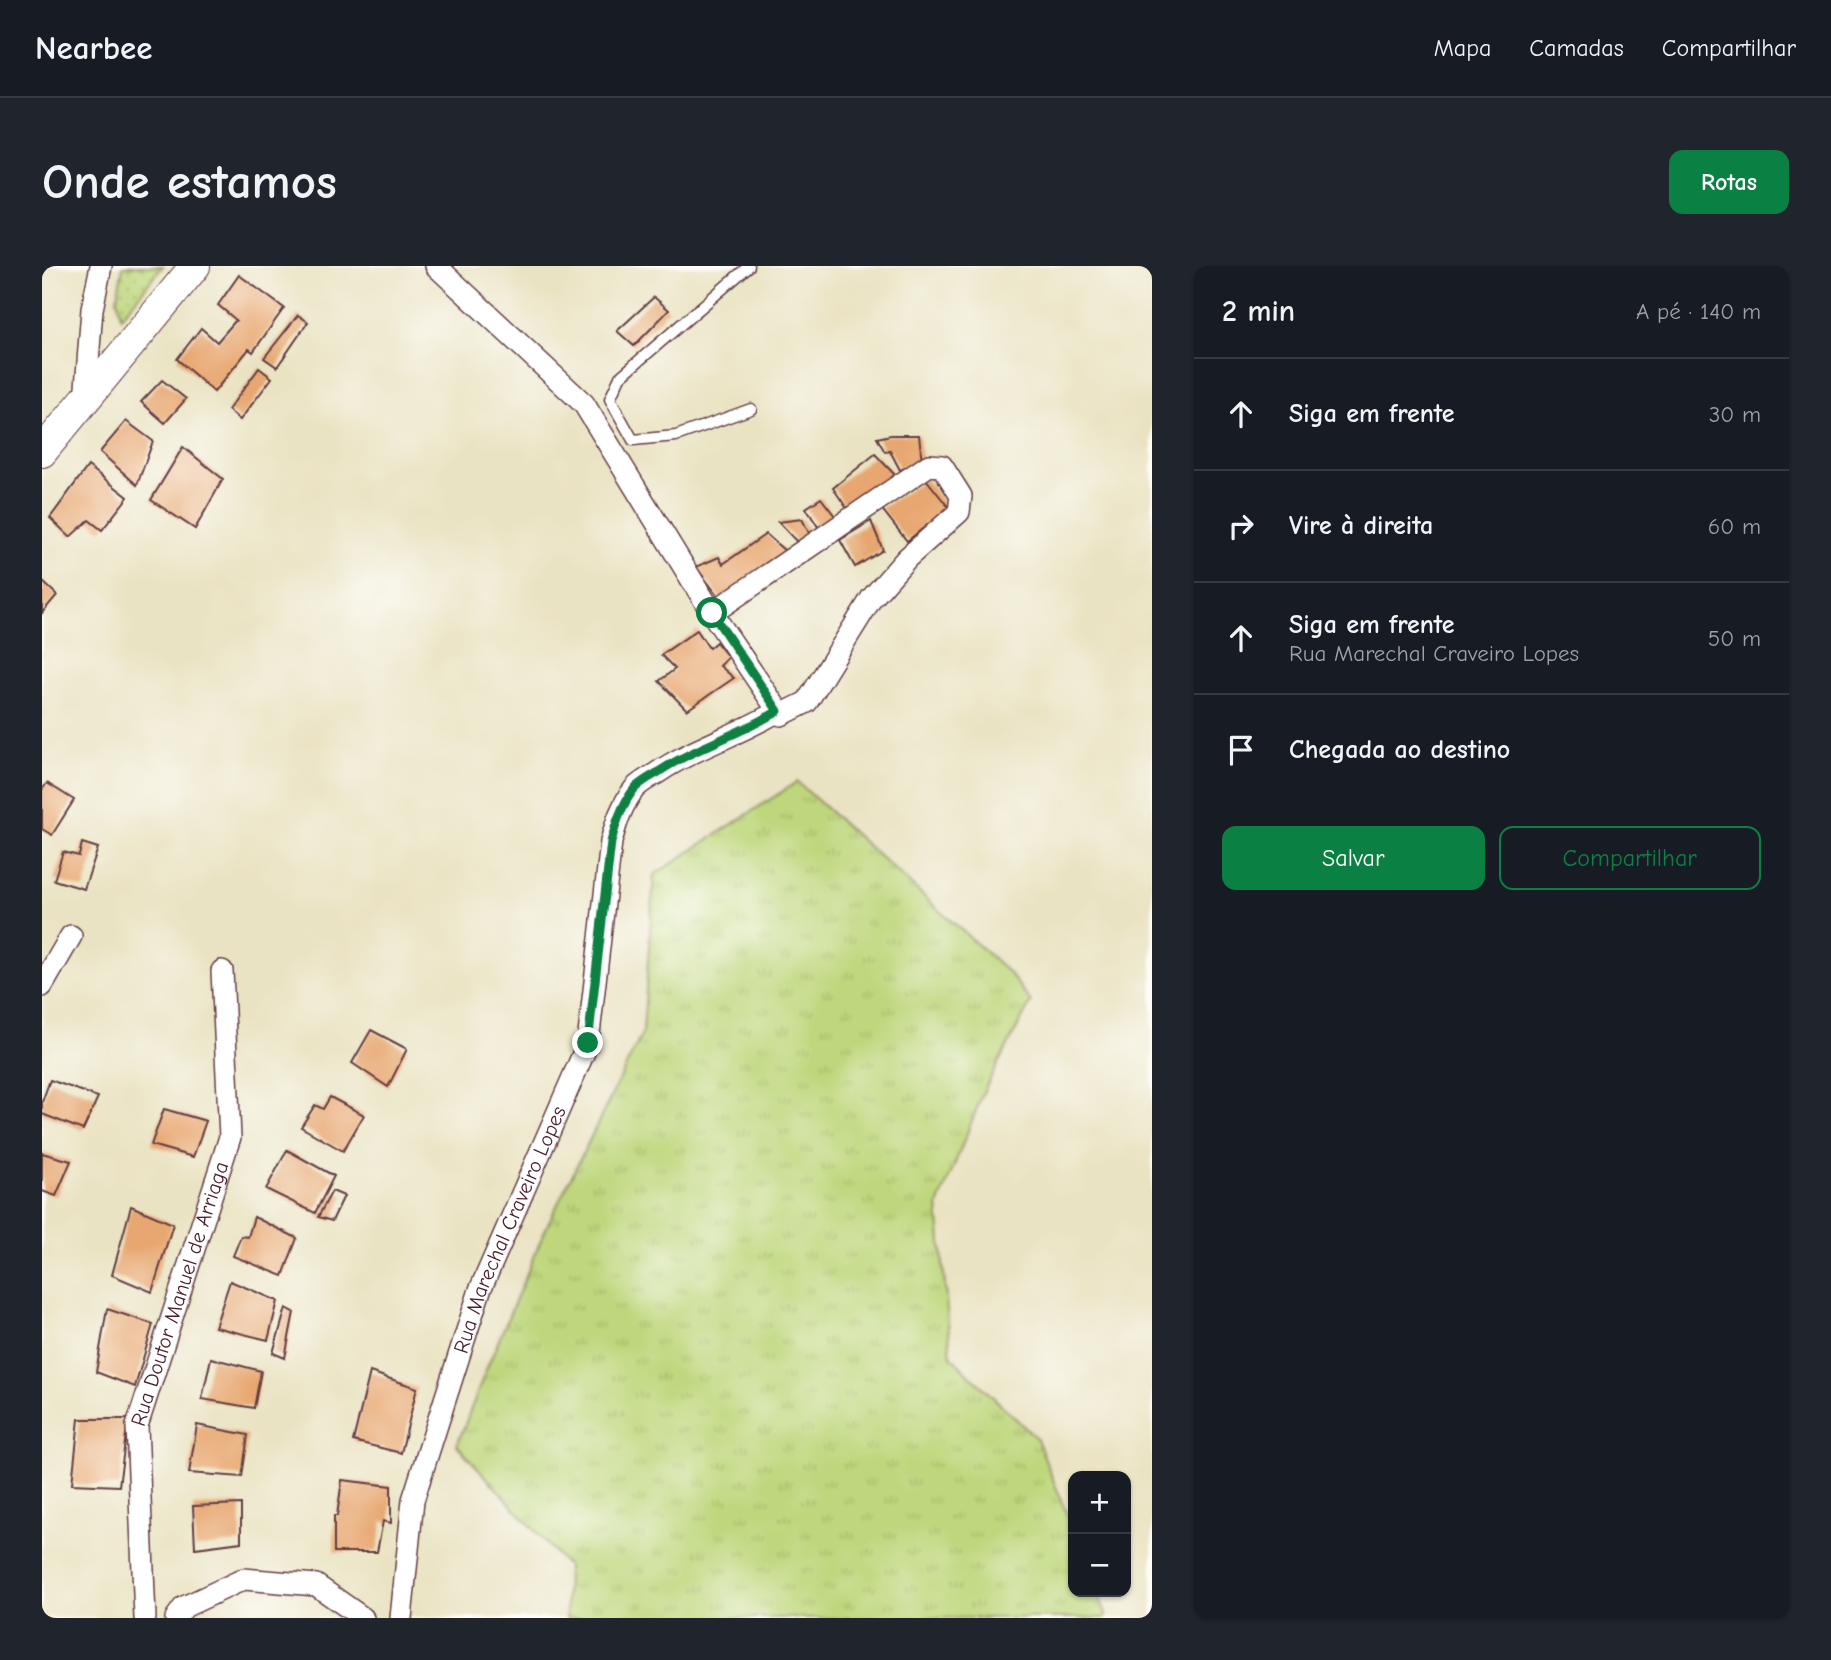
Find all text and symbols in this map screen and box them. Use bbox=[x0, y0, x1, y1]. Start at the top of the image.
text: Nearbee bbox=[35, 29, 153, 67]
text: Mapa bbox=[1434, 34, 1491, 62]
text: Camadas bbox=[1529, 34, 1624, 62]
text: Compartilhar bbox=[1662, 34, 1796, 62]
button: Rotas bbox=[1669, 150, 1789, 214]
text: Onde estamos bbox=[42, 154, 337, 210]
text: 2 min bbox=[1222, 294, 1295, 329]
text: A pé · 140 m bbox=[1636, 298, 1761, 325]
icon: ahead bbox=[1222, 395, 1260, 433]
text: Siga em frente bbox=[1289, 399, 1455, 429]
text: 30 m bbox=[1709, 401, 1761, 428]
icon: right bbox=[1222, 507, 1260, 545]
text: Vire à direita bbox=[1289, 511, 1433, 541]
text: 60 m bbox=[1708, 513, 1761, 540]
route start bbox=[696, 597, 727, 628]
text: Siga em frente bbox=[1289, 610, 1455, 640]
icon: ahead bbox=[1222, 619, 1260, 657]
text: 50 m bbox=[1708, 625, 1761, 652]
text: Rua Marechal Craveiro Lopes bbox=[1289, 640, 1579, 667]
icon: arrive bbox=[1222, 731, 1260, 769]
text: Chegada ao destino bbox=[1289, 735, 1510, 765]
button: Salvar bbox=[1222, 826, 1485, 890]
button: Compartilhar bbox=[1499, 826, 1761, 890]
route end bbox=[572, 1027, 603, 1058]
street label: Rua Marechal Craveiro Lopes bbox=[449, 1102, 571, 1356]
street label: Rua Doutor Manuel de Arriaga bbox=[126, 1159, 233, 1429]
map controls bbox=[1068, 1471, 1131, 1597]
button: + bbox=[1068, 1471, 1131, 1534]
button: − bbox=[1068, 1534, 1131, 1597]

